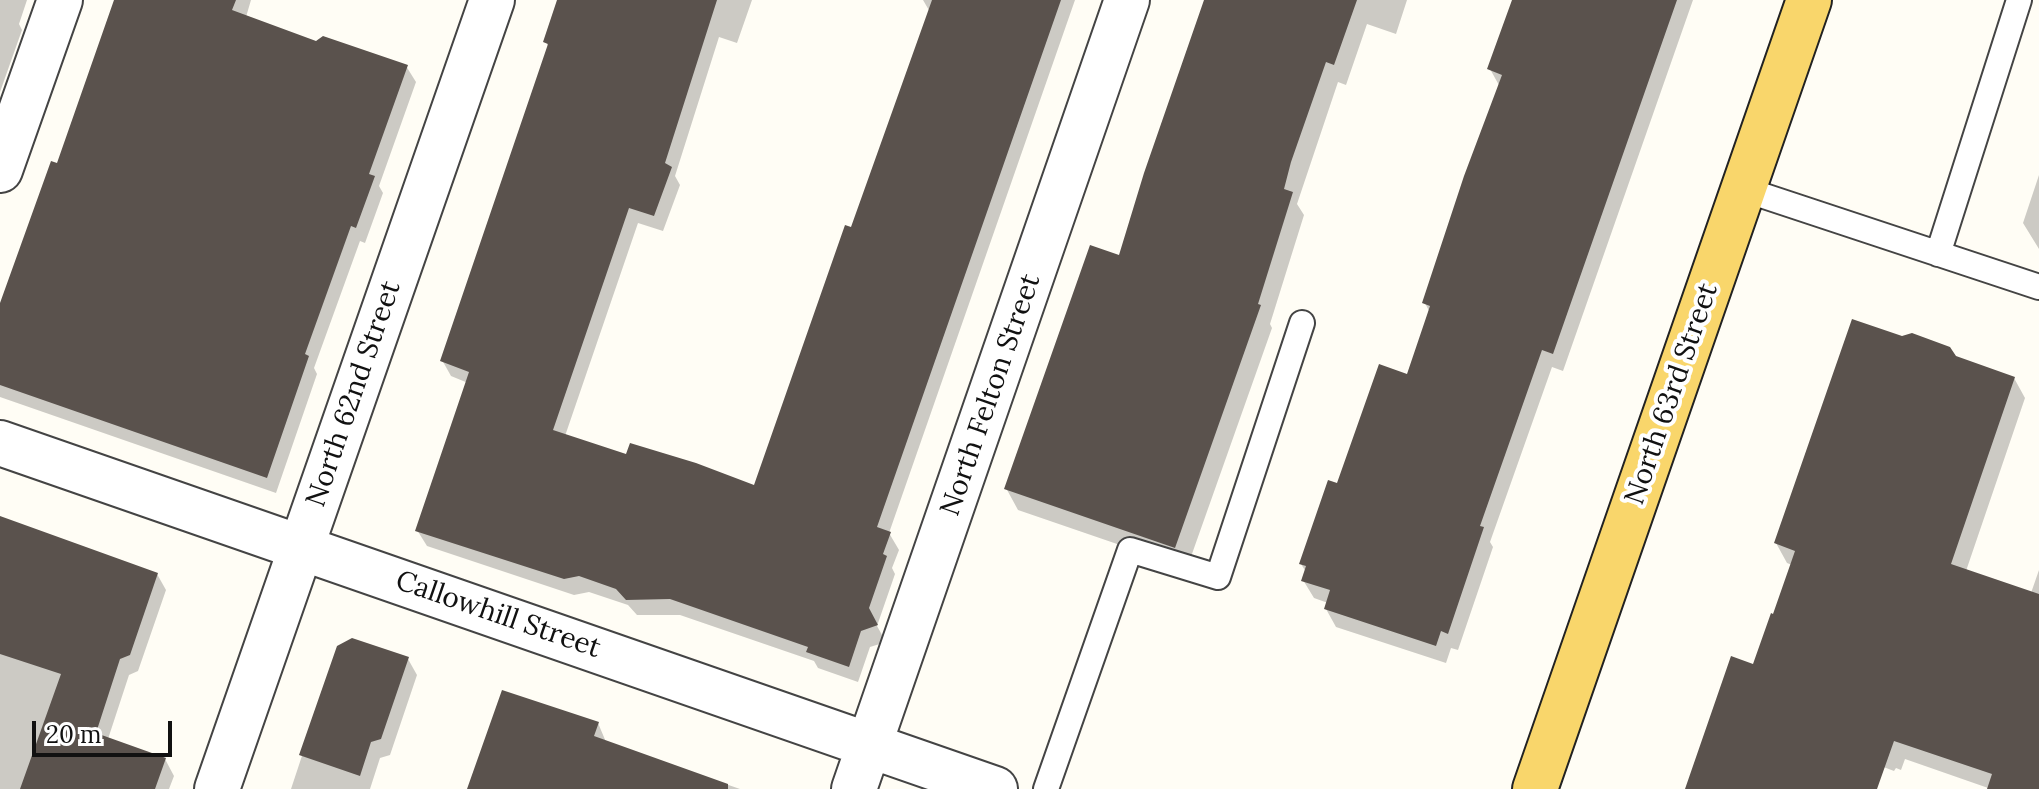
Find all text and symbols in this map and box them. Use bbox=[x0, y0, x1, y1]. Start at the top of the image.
street label: North Felton Street bbox=[934, 270, 1048, 520]
street label: North 62nd Street bbox=[300, 277, 408, 511]
street label: North 63rd Street bbox=[1618, 279, 1726, 509]
street label: Callowhill Street bbox=[391, 564, 605, 666]
scale bar bbox=[36, 705, 176, 755]
text: 20 m bbox=[46, 719, 102, 750]

